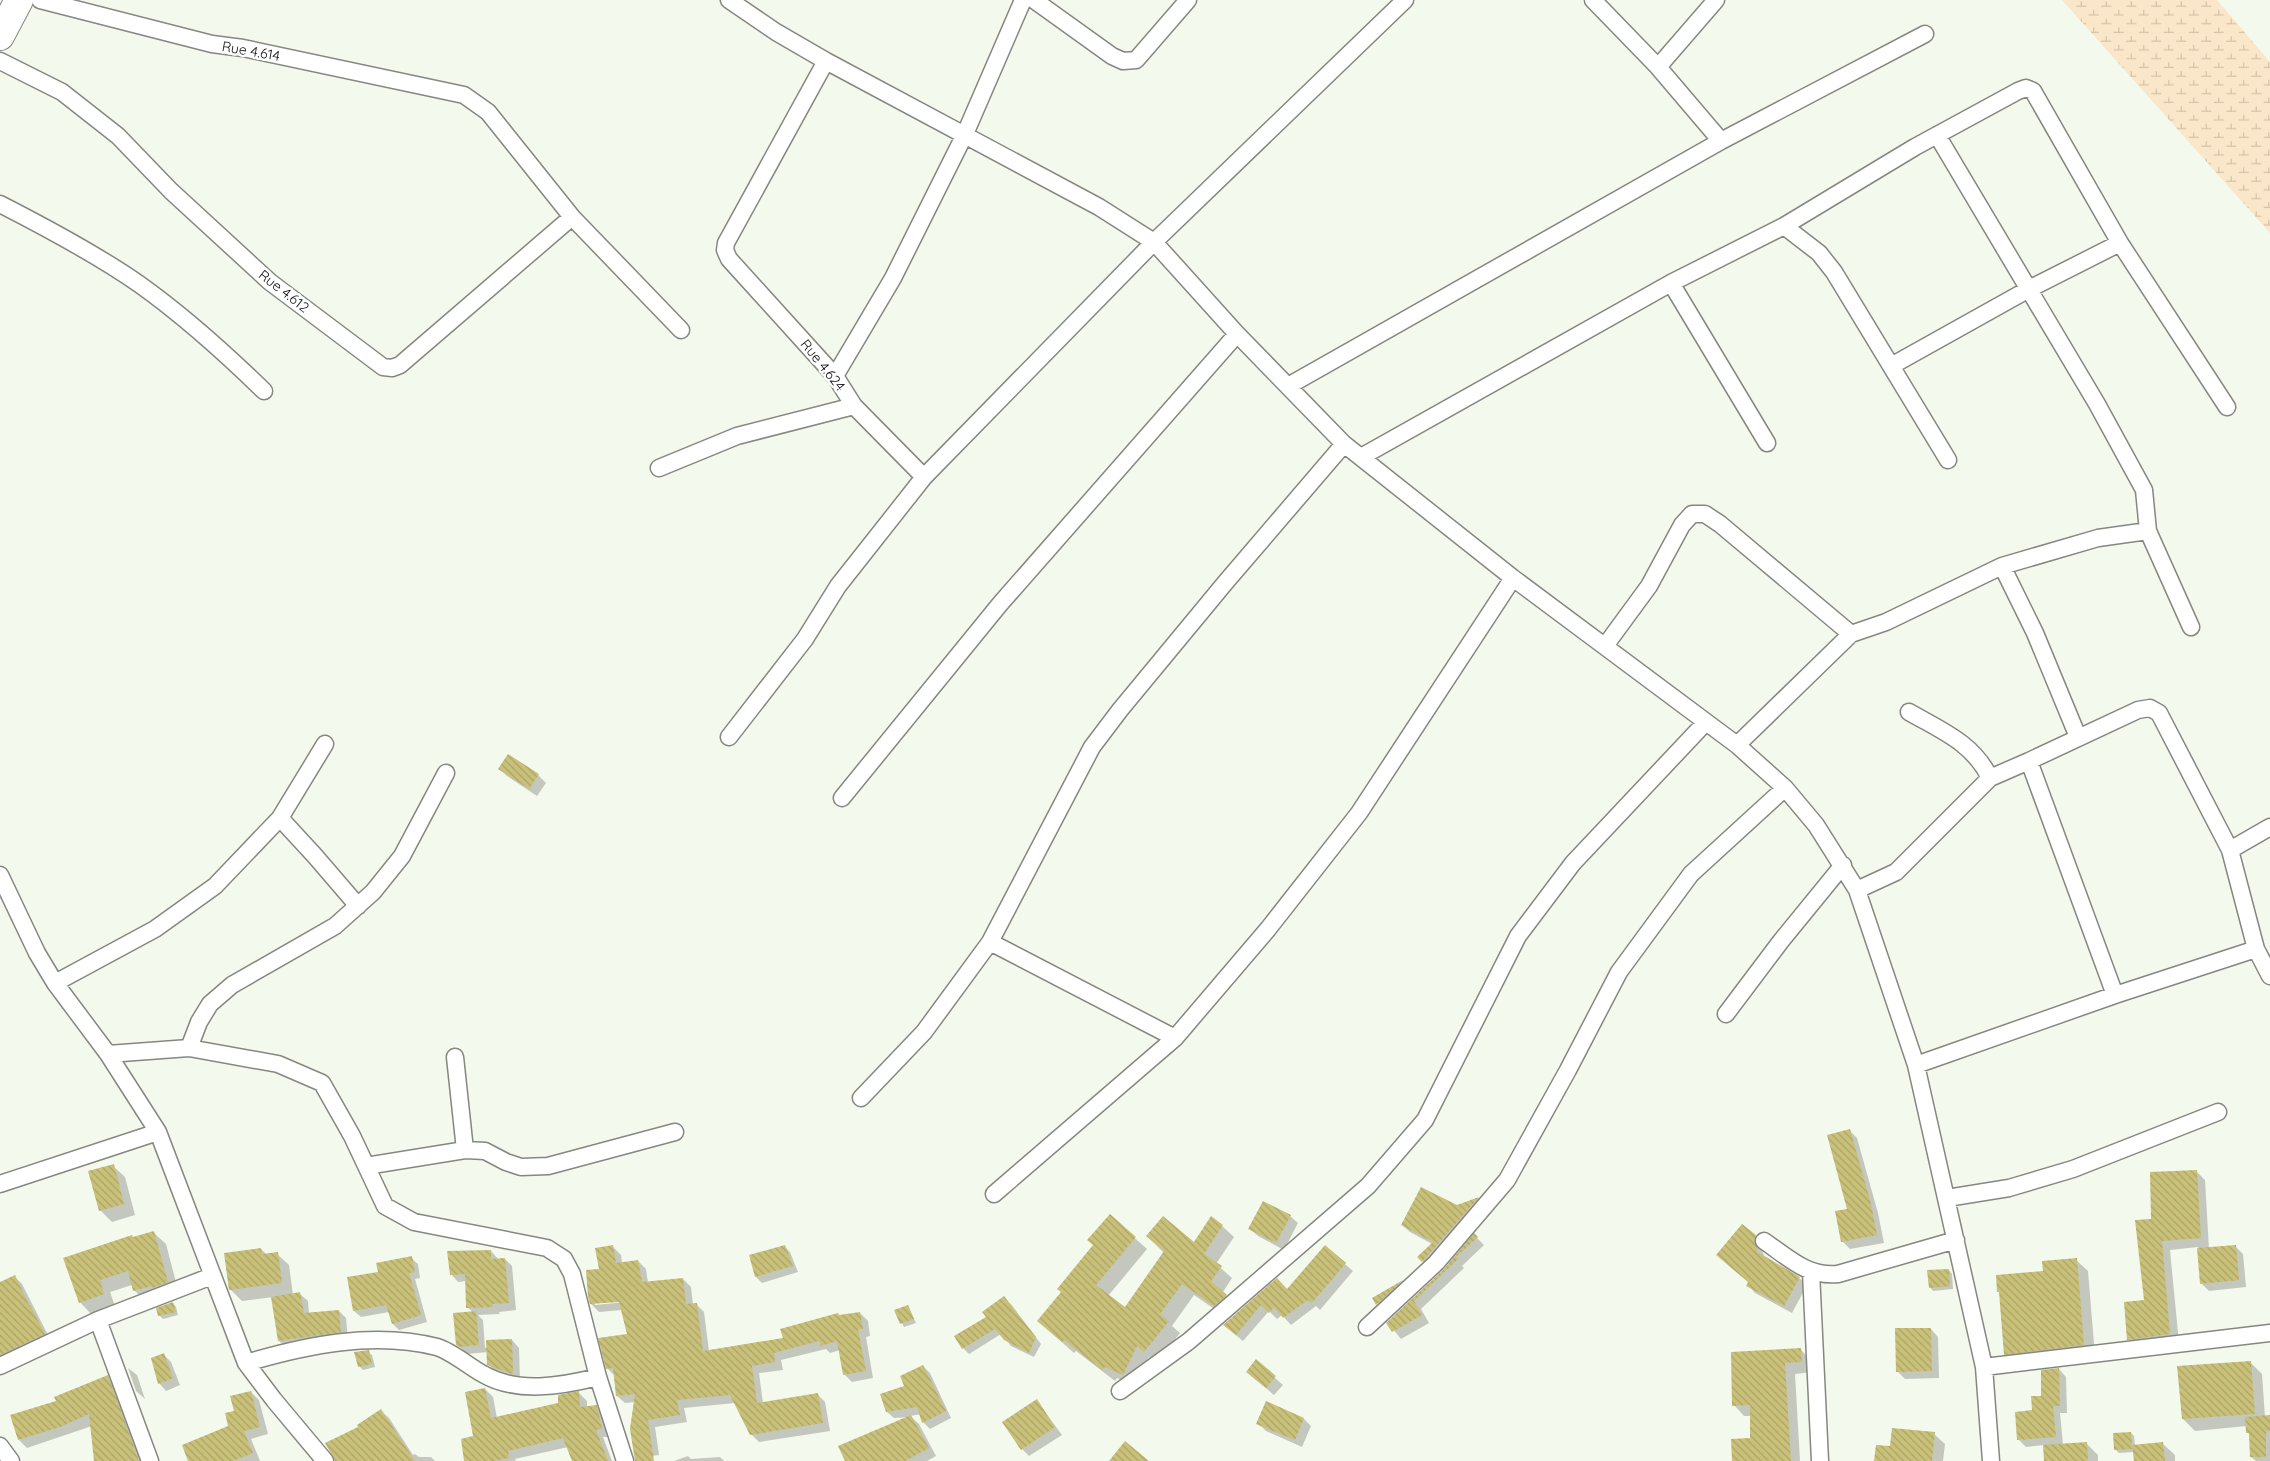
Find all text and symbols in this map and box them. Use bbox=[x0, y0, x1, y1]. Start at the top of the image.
street label: Rue 4.614 bbox=[221, 37, 281, 65]
street label: Rue 4.612 bbox=[255, 266, 313, 316]
street label: Rue 4.624 bbox=[797, 336, 849, 394]

